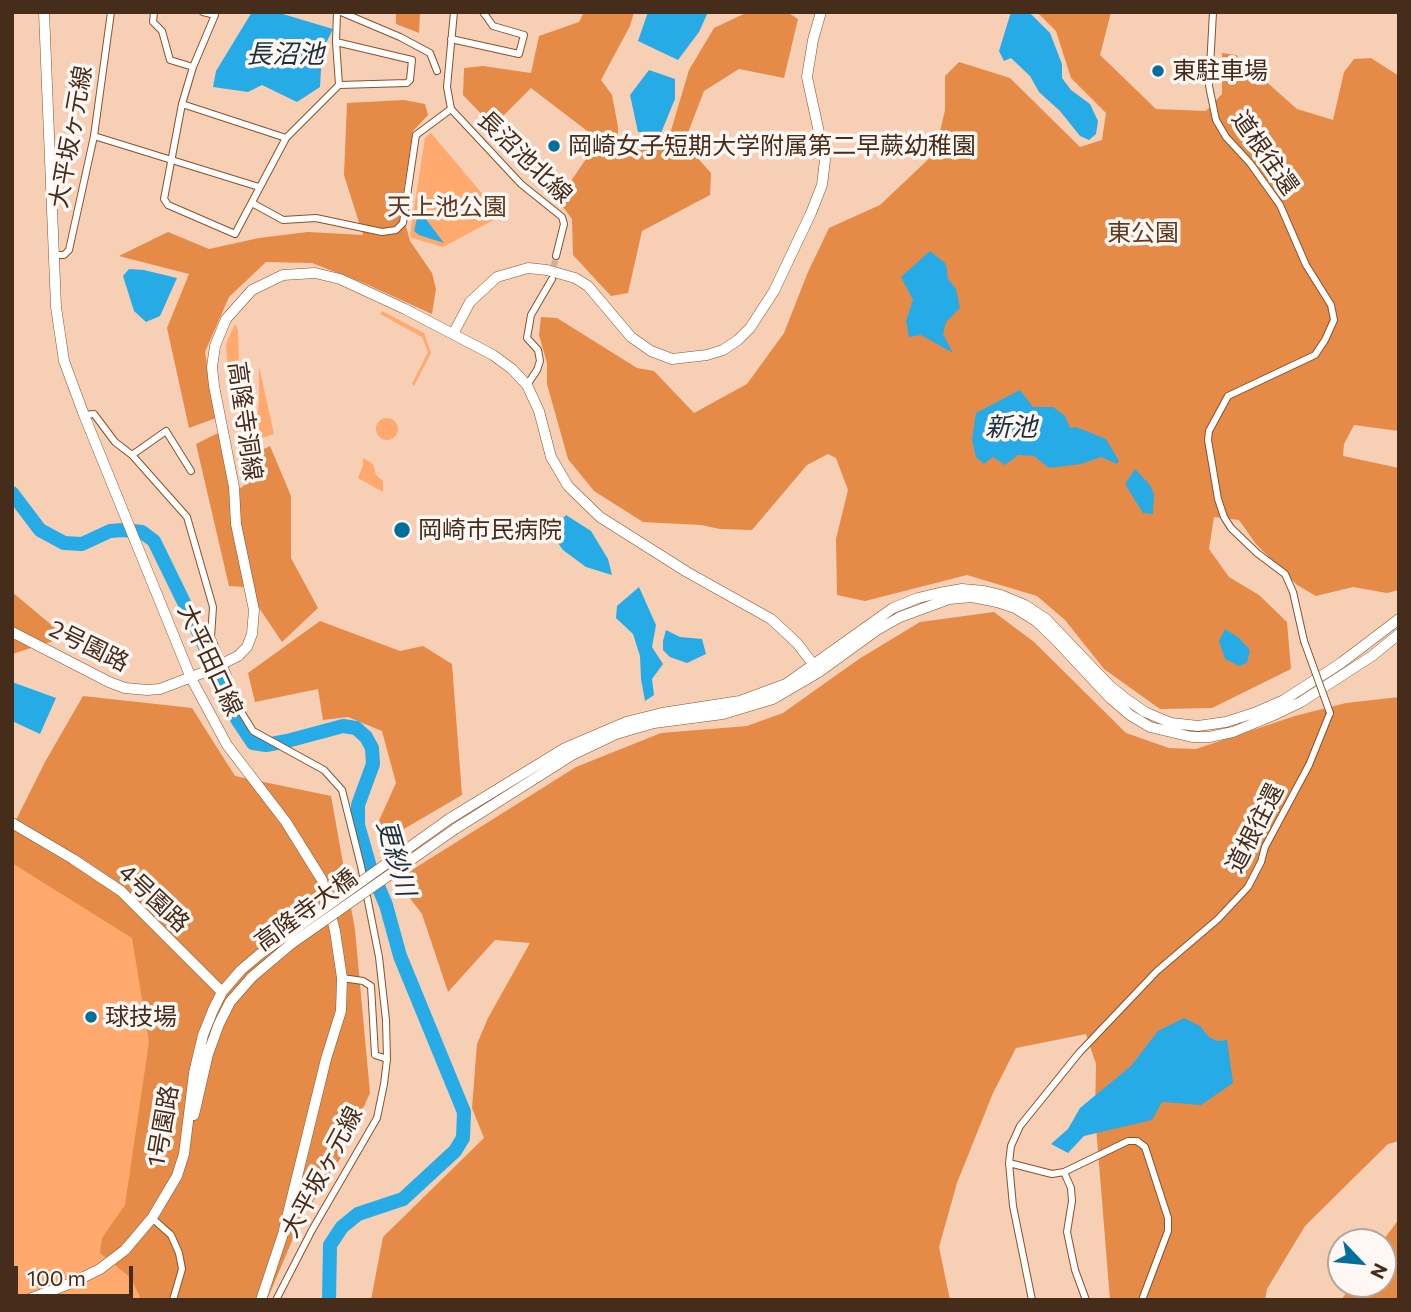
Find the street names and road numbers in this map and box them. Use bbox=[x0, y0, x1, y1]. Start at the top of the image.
street label: 大平坂ヶ元線 bbox=[44, 64, 98, 210]
street label: 長沼池北線 bbox=[472, 105, 578, 209]
street label: 道根往還 bbox=[1226, 105, 1304, 201]
street label: 高隆寺洞線 bbox=[222, 360, 268, 482]
street label: 大平田口線 bbox=[172, 600, 248, 720]
street label: 2号園路 bbox=[44, 614, 134, 678]
street label: 道根往還 bbox=[1220, 779, 1290, 877]
street label: 4号園路 bbox=[113, 858, 195, 938]
street label: 高隆寺大橋 bbox=[249, 863, 363, 957]
street label: 1号園路 bbox=[142, 1083, 184, 1169]
street label: 大平坂ヶ元線 bbox=[275, 1102, 369, 1242]

